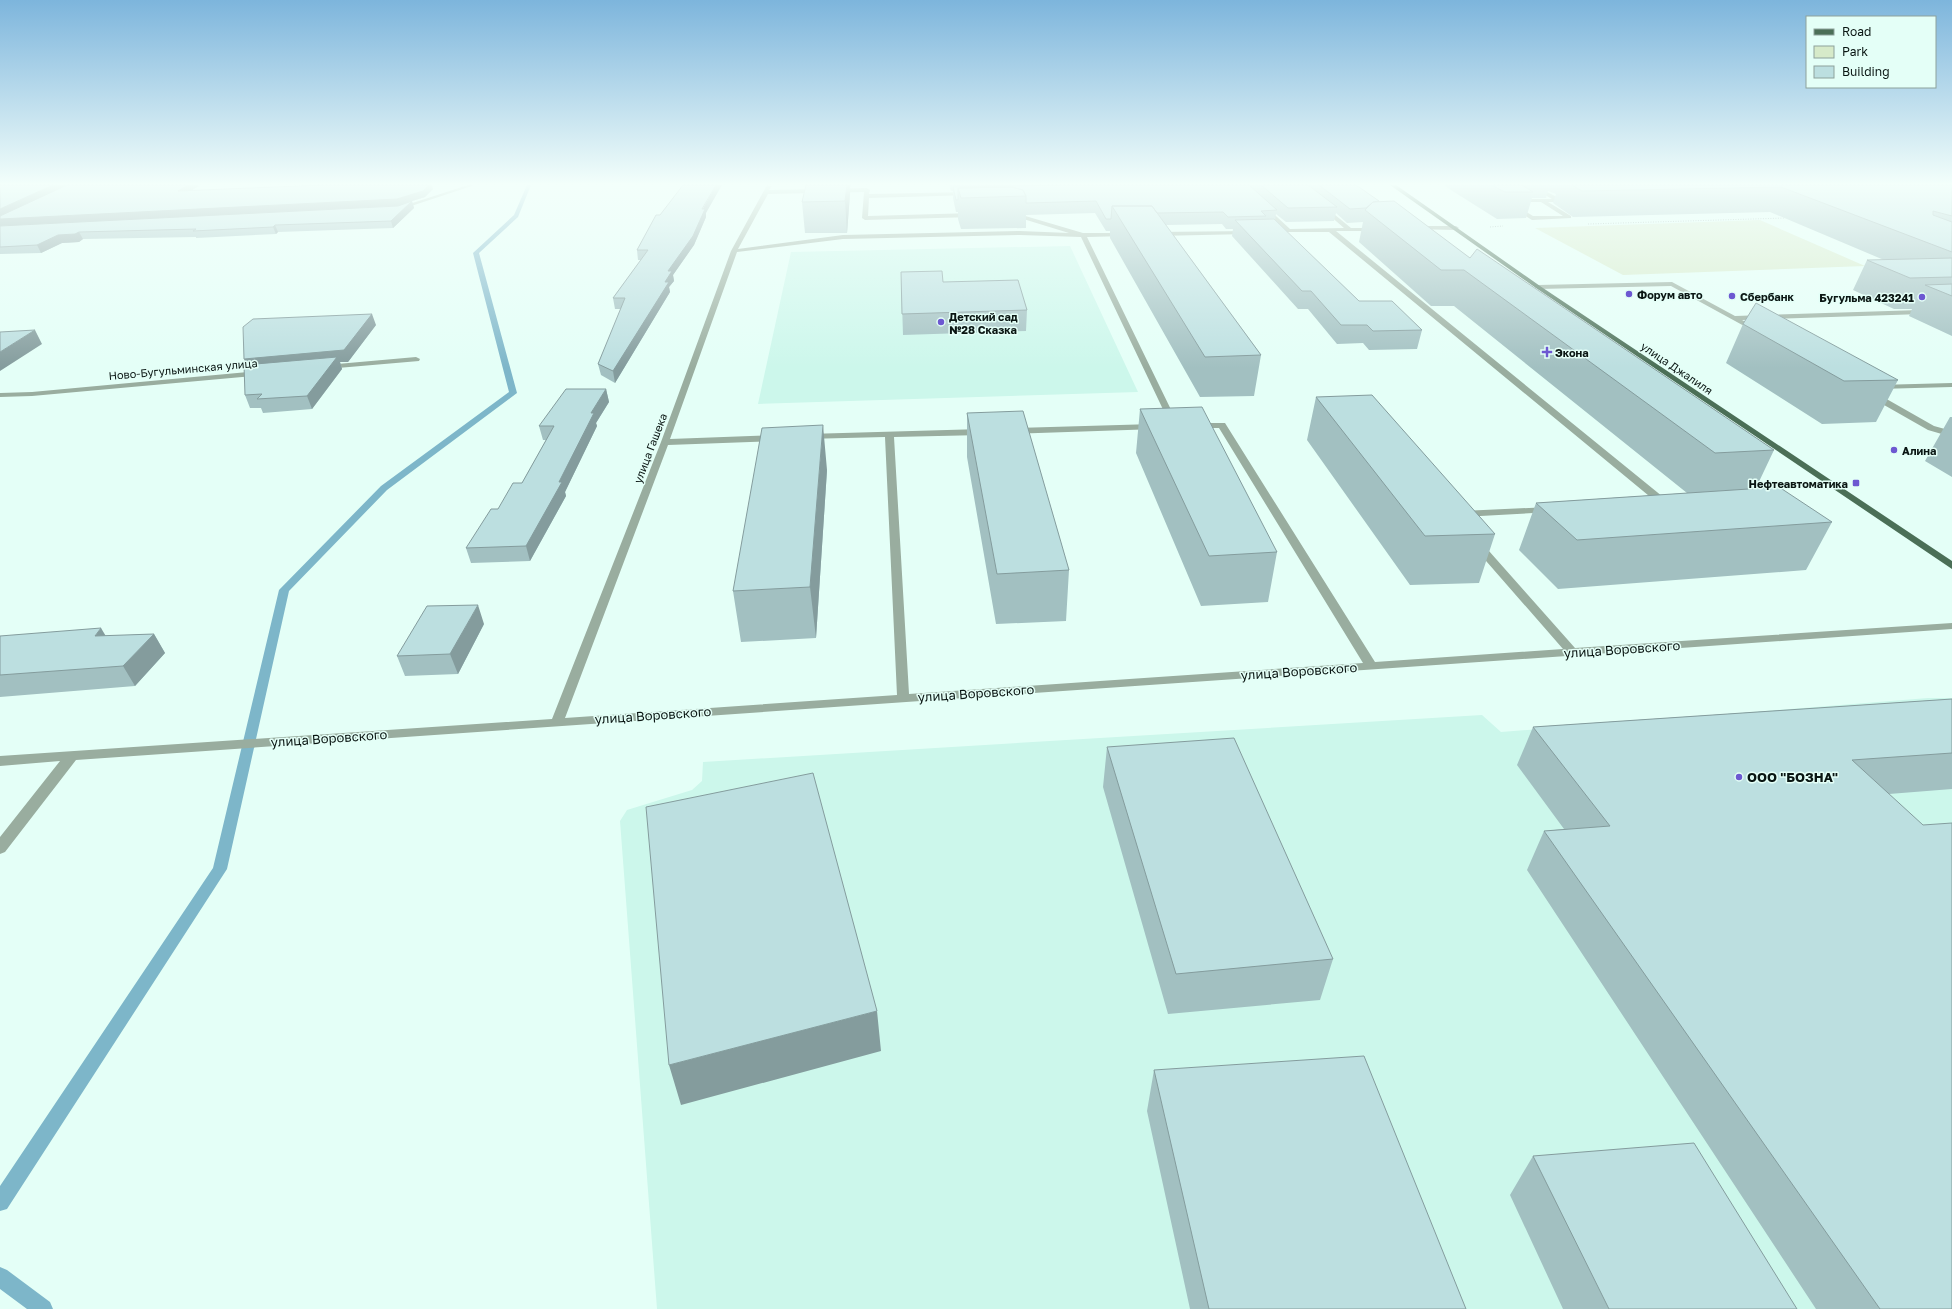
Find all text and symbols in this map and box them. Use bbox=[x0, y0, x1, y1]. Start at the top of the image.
legend bbox=[1806, 16, 1936, 88]
text: Road bbox=[1842, 24, 1871, 39]
text: Park bbox=[1842, 44, 1868, 59]
text: Building bbox=[1842, 64, 1890, 79]
place label: Форум авто bbox=[1637, 288, 1703, 301]
marker: Форум авто bbox=[1624, 289, 1634, 299]
place label: Сбербанк bbox=[1740, 290, 1794, 303]
marker: Сбербанк bbox=[1727, 291, 1737, 301]
place label: Бугульма 423241 bbox=[1819, 291, 1914, 304]
marker: Бугульма 423241 bbox=[1917, 292, 1927, 302]
place label: Детский сад №28 Сказка bbox=[949, 310, 1018, 336]
marker: Детский сад №28 Сказка bbox=[936, 317, 946, 327]
street label: улица Джалиля bbox=[1639, 339, 1715, 397]
place label: Экона bbox=[1555, 346, 1589, 359]
marker: Экона bbox=[1542, 347, 1552, 357]
street label: Ново-Бугульминская улица bbox=[108, 356, 258, 382]
street label: улица Гашека bbox=[631, 411, 669, 485]
place label: Алина bbox=[1902, 444, 1936, 457]
marker: Алина bbox=[1889, 445, 1899, 455]
place label: Нефтеавтоматика bbox=[1749, 477, 1848, 490]
marker: Нефтеавтоматика bbox=[1851, 478, 1861, 488]
street label: улица Воровского bbox=[1563, 637, 1681, 661]
street label: улица Воровского bbox=[1240, 659, 1358, 683]
street label: улица Воровского bbox=[917, 681, 1035, 705]
street label: улица Воровского bbox=[594, 703, 712, 727]
street label: улица Воровского bbox=[270, 726, 388, 750]
place label: ООО "БОЗНА" bbox=[1747, 769, 1838, 785]
marker: ООО "БОЗНА" bbox=[1734, 772, 1744, 782]

